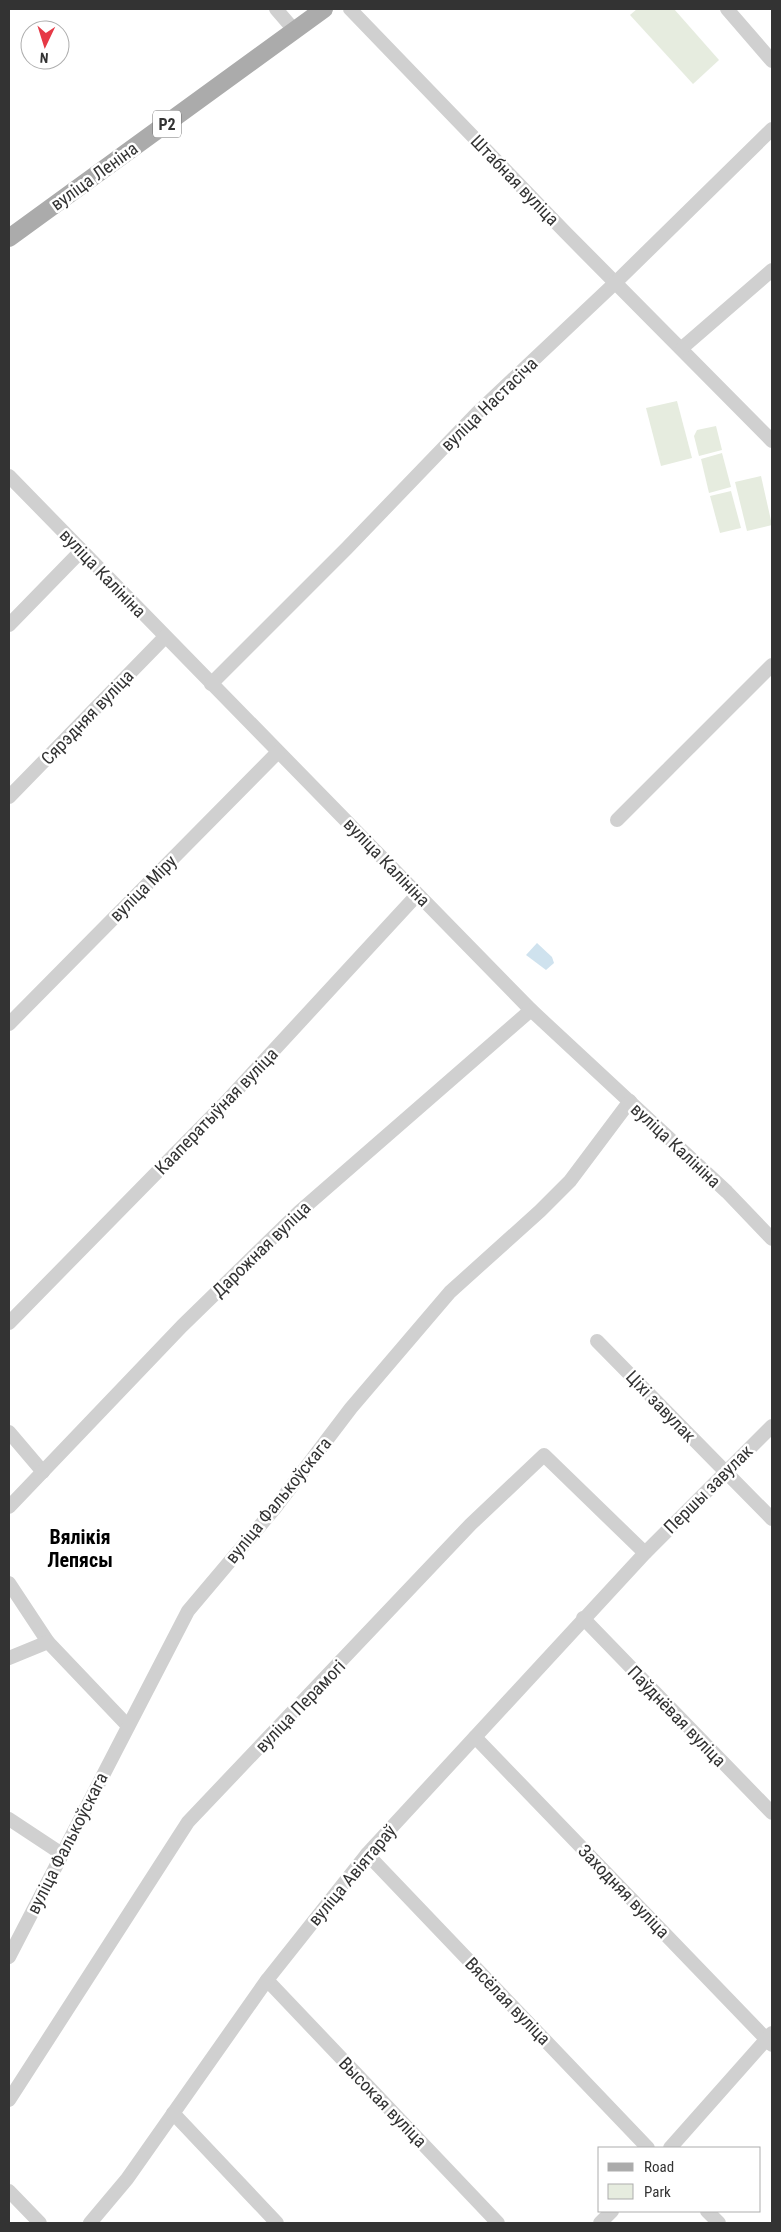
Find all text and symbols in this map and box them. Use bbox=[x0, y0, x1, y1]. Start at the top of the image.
north arrow bbox=[20, 20, 70, 70]
text: N bbox=[39, 50, 49, 66]
road number: Р2 bbox=[153, 110, 181, 138]
street label: Штабная вуліца bbox=[467, 130, 563, 230]
street label: вуліца Леніна bbox=[46, 137, 142, 215]
street label: вуліца Настасіча bbox=[437, 353, 541, 455]
street label: вуліца Калініна bbox=[56, 524, 150, 622]
street label: Сярэдняя вуліца bbox=[36, 665, 138, 769]
street label: вуліца Калініна bbox=[340, 813, 434, 911]
street label: вуліца Міру bbox=[105, 850, 181, 926]
street label: Кааператыўная вуліца bbox=[150, 1043, 282, 1179]
street label: вуліца Калініна bbox=[627, 1098, 725, 1192]
street label: Дарожная вуліца bbox=[208, 1197, 314, 1301]
street label: Ціхі завулак bbox=[622, 1366, 700, 1446]
street label: вуліца Фалькоўскага bbox=[221, 1433, 335, 1567]
street label: Першы завулак bbox=[659, 1440, 757, 1538]
district label: Вялікія Лепясы bbox=[47, 1525, 113, 1572]
street label: вуліца Перамогі bbox=[251, 1655, 349, 1757]
street label: Паўднёвая вуліца bbox=[624, 1661, 730, 1771]
street label: вуліца Фалькоўскага bbox=[22, 1769, 112, 1917]
street label: вуліца Авіятараў bbox=[304, 1820, 400, 1930]
street label: Заходняя вуліца bbox=[574, 1840, 674, 1942]
street label: Вясёлая вуліца bbox=[461, 1953, 555, 2049]
street label: Высокая вуліца bbox=[335, 2053, 431, 2151]
legend bbox=[598, 2147, 761, 2212]
text: Road bbox=[644, 2158, 674, 2176]
text: Park bbox=[644, 2183, 671, 2201]

